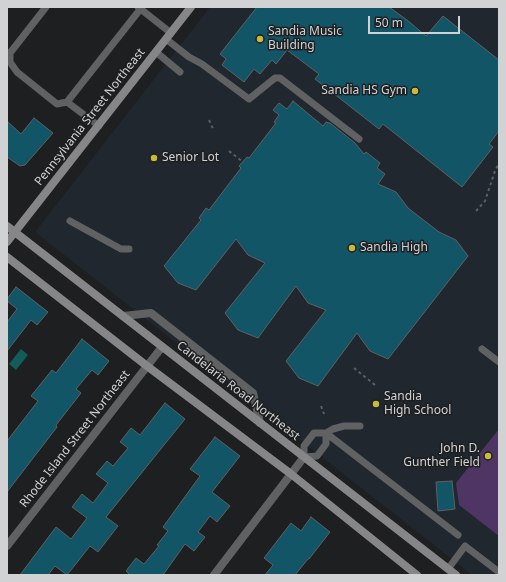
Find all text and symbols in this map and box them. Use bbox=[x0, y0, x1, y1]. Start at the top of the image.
scale bar bbox=[370, 8, 462, 34]
text: 50 m bbox=[375, 14, 403, 31]
place label: Sandia Music Building bbox=[268, 25, 342, 53]
marker: Sandia Music Building bbox=[255, 34, 265, 44]
street label: Pennsylvania Street Northeast bbox=[32, 45, 148, 189]
place label: Sandia HS Gym bbox=[321, 84, 407, 98]
marker: Sandia HS Gym bbox=[410, 86, 420, 96]
place label: Senior Lot bbox=[162, 151, 219, 165]
marker: Senior Lot bbox=[149, 153, 159, 163]
place label: Sandia High bbox=[360, 241, 428, 255]
marker: Sandia High bbox=[347, 243, 357, 253]
street label: Candelaria Road Northeast bbox=[174, 338, 302, 444]
street label: Rhode Island Street Northeast bbox=[17, 367, 133, 511]
place label: Sandia High School bbox=[384, 390, 451, 418]
marker: Sandia High School bbox=[371, 399, 381, 409]
place label: John D. Gunther Field bbox=[403, 442, 480, 470]
marker: John D. Gunther Field bbox=[483, 451, 493, 461]

